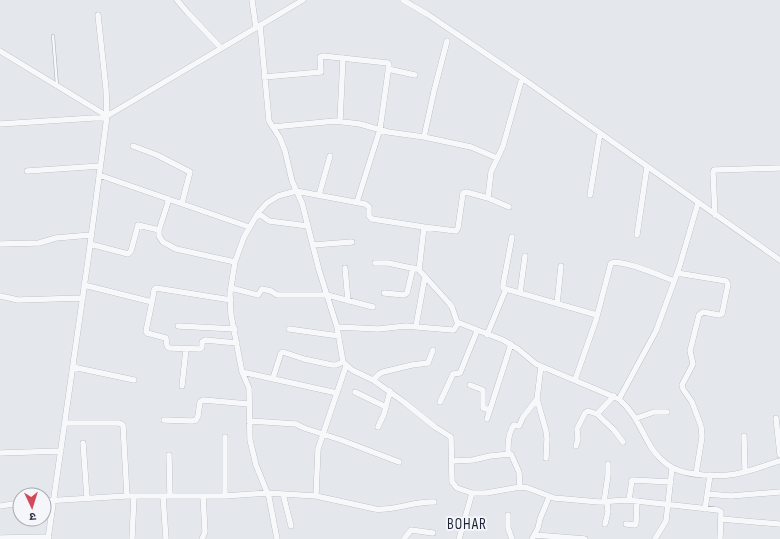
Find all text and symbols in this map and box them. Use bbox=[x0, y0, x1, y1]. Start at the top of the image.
north arrow bbox=[12, 487, 52, 527]
text: उ bbox=[28, 510, 36, 523]
district label: BOHAR bbox=[447, 515, 487, 534]

